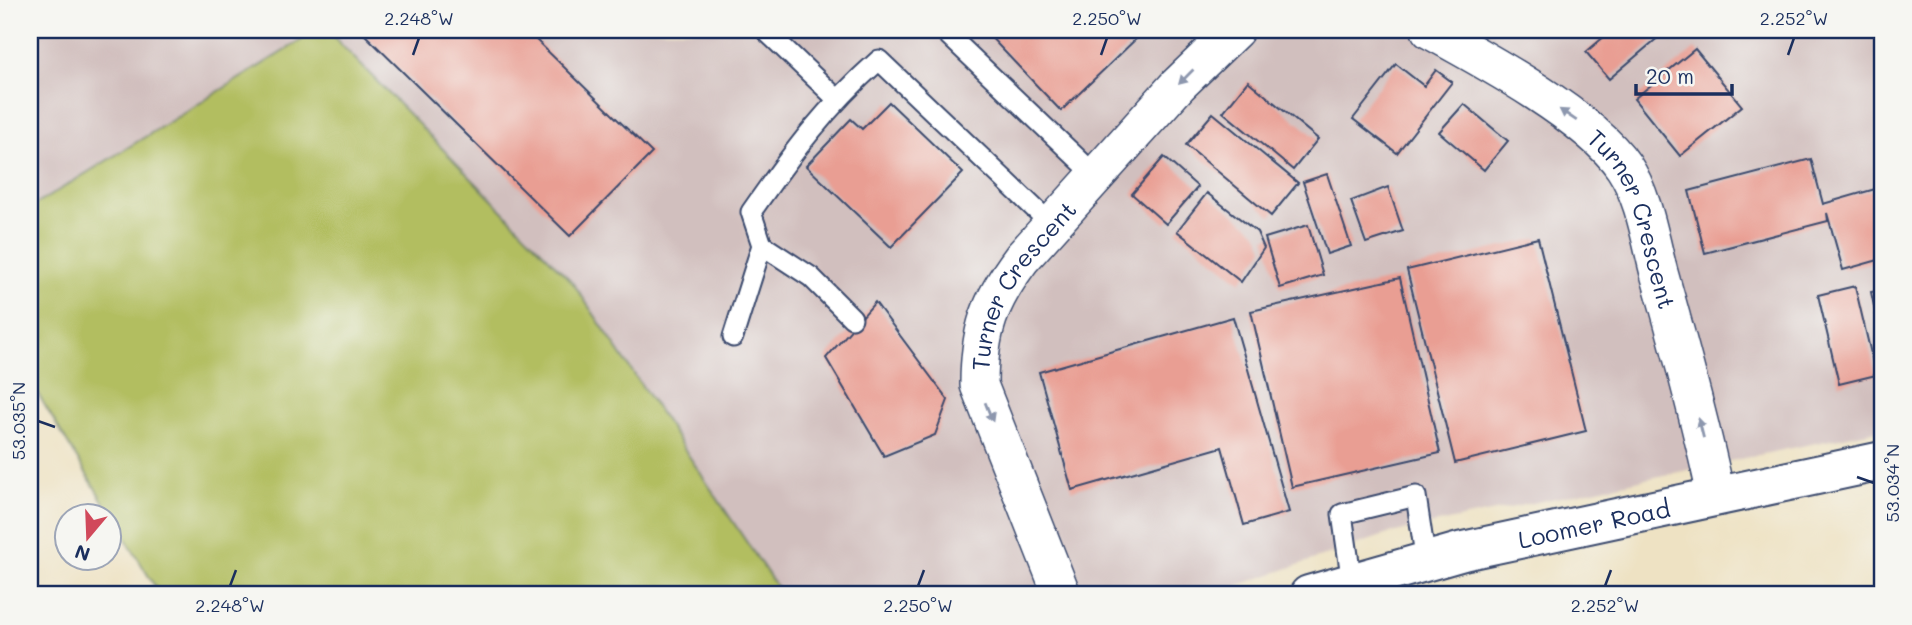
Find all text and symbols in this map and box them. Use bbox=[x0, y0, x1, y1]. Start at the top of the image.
text: 2.248°W bbox=[384, 6, 454, 30]
text: 2.250°W bbox=[1072, 6, 1142, 30]
text: 2.252°W bbox=[1760, 6, 1828, 30]
scale bar bbox=[1636, 52, 1732, 96]
text: 20 m bbox=[1646, 62, 1694, 89]
one-way arrow bbox=[1179, 68, 1195, 85]
one-way arrow bbox=[1558, 109, 1577, 122]
street label: Turner Crescent bbox=[1582, 121, 1684, 312]
street label: Turner Crescent bbox=[964, 194, 1082, 371]
text: 53.035°N bbox=[6, 382, 30, 460]
one-way arrow bbox=[984, 401, 995, 422]
one-way arrow bbox=[1695, 417, 1706, 439]
text: 53.034°N bbox=[1880, 444, 1904, 522]
street label: Loomer Road bbox=[1515, 492, 1673, 554]
north arrow bbox=[52, 503, 122, 572]
text: N bbox=[71, 539, 93, 568]
text: 2.248°W bbox=[195, 593, 265, 617]
text: 2.250°W bbox=[883, 593, 953, 617]
text: 2.252°W bbox=[1571, 593, 1639, 617]

